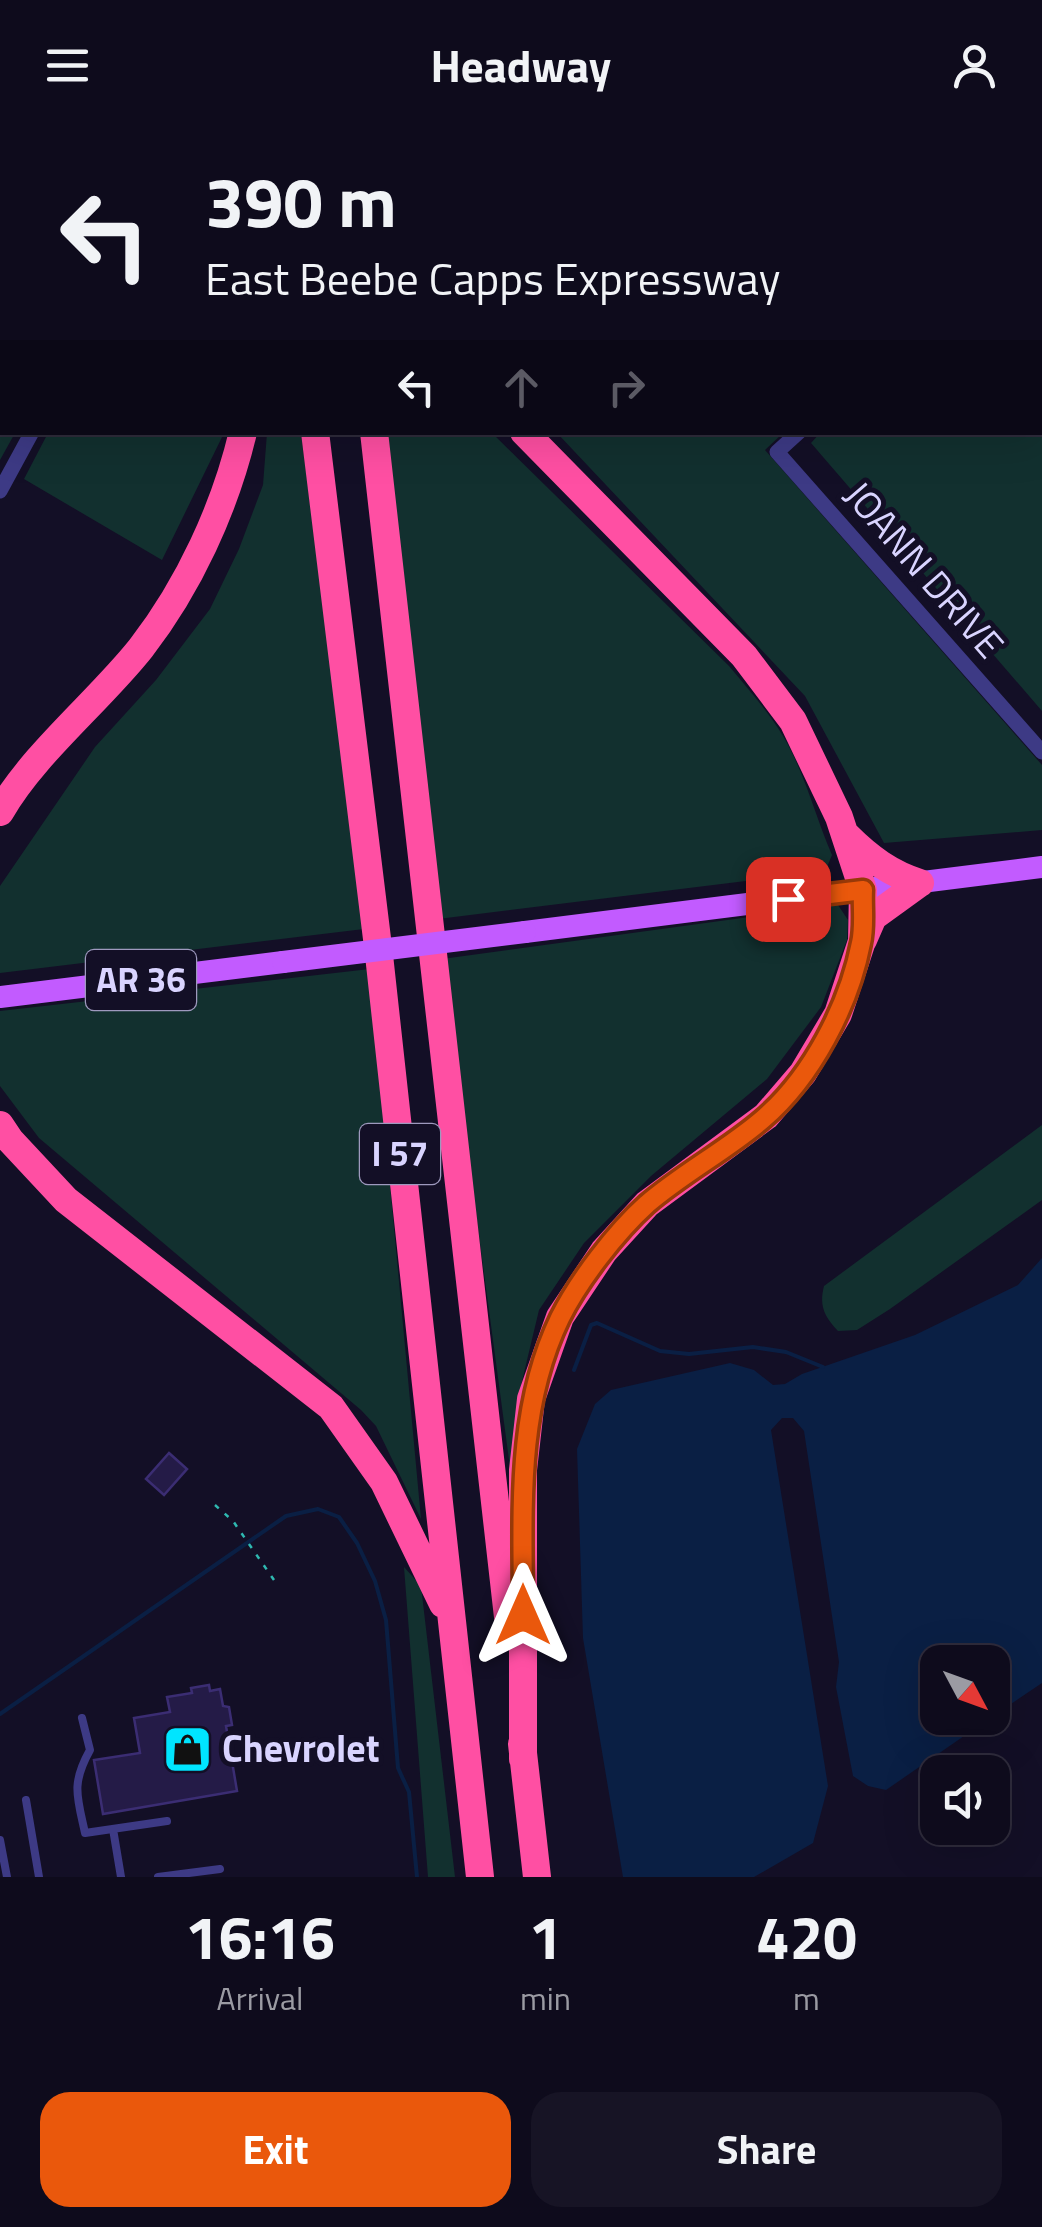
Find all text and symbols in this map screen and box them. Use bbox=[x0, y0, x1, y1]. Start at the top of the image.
text: Headway bbox=[431, 31, 611, 99]
icon: menu bbox=[40, 38, 95, 93]
icon: person bbox=[947, 38, 1002, 93]
text: 390 m bbox=[205, 148, 397, 254]
icon: left bbox=[40, 170, 170, 300]
text: East Beebe Capps Expressway bbox=[205, 244, 780, 312]
icon: left bbox=[389, 360, 444, 415]
icon: ahead bbox=[494, 360, 549, 415]
icon: right bbox=[599, 360, 654, 415]
street label: JOANN DRIVE bbox=[831, 468, 1018, 671]
pin bbox=[746, 857, 831, 942]
icon: arrive bbox=[761, 872, 816, 927]
road number: AR 36 bbox=[86, 950, 196, 1010]
road number: I 57 bbox=[360, 1124, 440, 1184]
position arrow bbox=[471, 1563, 575, 1667]
north arrow bbox=[920, 1645, 1010, 1735]
map controls bbox=[920, 1645, 1010, 1845]
place label: Chevrolet bbox=[222, 1719, 380, 1777]
shop icon: Chevrolet bbox=[161, 1723, 213, 1775]
button: sound bbox=[920, 1755, 1010, 1845]
text: 16:16 bbox=[185, 1891, 335, 1982]
text: 1 bbox=[529, 1891, 562, 1982]
text: 420 bbox=[756, 1891, 857, 1982]
text: Arrival bbox=[217, 1974, 303, 2022]
text: min bbox=[520, 1974, 571, 2022]
text: m bbox=[793, 1974, 820, 2022]
button: Exit bbox=[40, 2092, 511, 2207]
button: Share bbox=[531, 2092, 1002, 2207]

